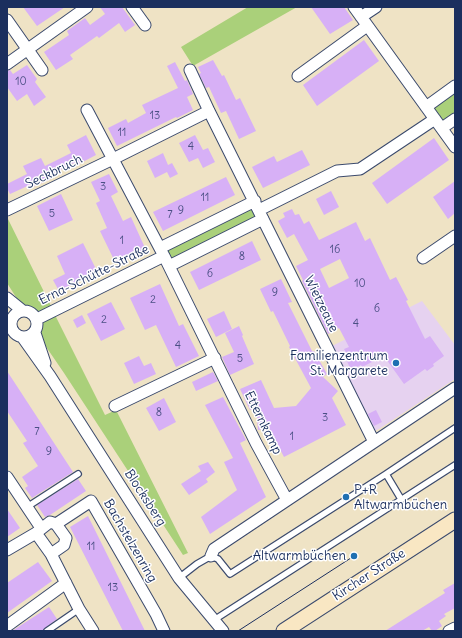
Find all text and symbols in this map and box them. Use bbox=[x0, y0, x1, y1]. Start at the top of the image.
house number: 10 bbox=[15, 75, 27, 89]
house number: 13 bbox=[150, 109, 160, 123]
house number: 11 bbox=[118, 126, 126, 140]
house number: 4 bbox=[188, 140, 194, 154]
street label: Seckbruch bbox=[23, 151, 85, 193]
house number: 3 bbox=[100, 180, 106, 194]
house number: 11 bbox=[201, 191, 209, 205]
house number: 9 bbox=[178, 204, 184, 218]
house number: 5 bbox=[49, 207, 55, 221]
house number: 7 bbox=[167, 208, 173, 222]
house number: 1 bbox=[120, 234, 124, 248]
street label: Erna-Schütte-Straße bbox=[36, 242, 152, 308]
house number: 16 bbox=[330, 243, 340, 257]
house number: 8 bbox=[239, 250, 245, 264]
house number: 6 bbox=[207, 267, 213, 281]
street label: Wietzeaue bbox=[301, 273, 341, 335]
house number: 10 bbox=[354, 277, 366, 291]
house number: 9 bbox=[272, 286, 278, 300]
house number: 2 bbox=[150, 293, 156, 307]
house number: 6 bbox=[374, 302, 380, 316]
house number: 2 bbox=[101, 313, 107, 327]
house number: 4 bbox=[353, 317, 359, 331]
house number: 4 bbox=[175, 339, 181, 353]
place label: Familienzentrum St. Margarete bbox=[290, 348, 388, 379]
house number: 5 bbox=[237, 352, 243, 366]
marker: Familienzentrum St. Margarete bbox=[391, 358, 401, 368]
street label: Etternkamp bbox=[241, 389, 285, 457]
house number: 8 bbox=[156, 406, 162, 420]
house number: 3 bbox=[322, 411, 328, 425]
house number: 7 bbox=[34, 425, 40, 439]
house number: 1 bbox=[290, 430, 294, 444]
house number: 9 bbox=[46, 445, 52, 459]
street label: Blocksberg bbox=[121, 467, 169, 529]
place label: P+R Altwarmbüchen bbox=[354, 482, 447, 513]
marker: P+R Altwarmbüchen bbox=[341, 492, 351, 502]
street label: Bachstelzenring bbox=[100, 497, 160, 585]
house number: 11 bbox=[87, 540, 95, 554]
street label: Kircher Straße bbox=[330, 546, 408, 604]
place label: Altwarmbüchen bbox=[253, 548, 346, 564]
marker: Altwarmbüchen bbox=[349, 551, 359, 561]
house number: 13 bbox=[108, 581, 118, 595]

